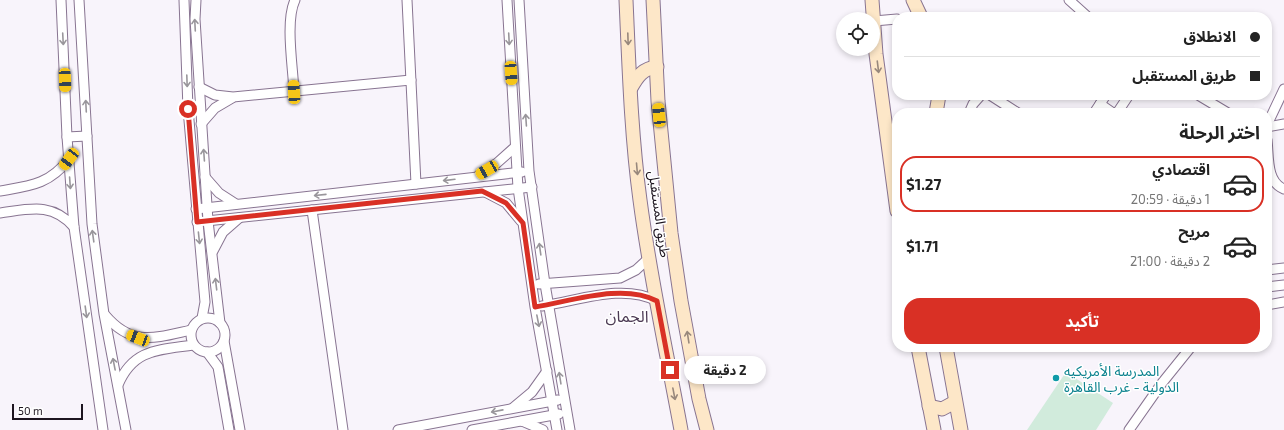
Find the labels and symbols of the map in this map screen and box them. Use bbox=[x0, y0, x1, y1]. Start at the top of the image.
one-way arrow bbox=[192, 19, 199, 32]
one-way arrow bbox=[59, 32, 67, 45]
one-way arrow bbox=[505, 32, 513, 45]
one-way arrow bbox=[624, 32, 631, 45]
one-way arrow bbox=[874, 60, 882, 73]
car bbox=[504, 61, 518, 85]
car bbox=[59, 68, 71, 92]
one-way arrow bbox=[183, 74, 190, 87]
car bbox=[287, 80, 301, 104]
one-way arrow bbox=[82, 100, 89, 113]
route start bbox=[179, 100, 197, 118]
car bbox=[652, 102, 666, 128]
one-way arrow bbox=[523, 114, 530, 127]
car bbox=[57, 146, 81, 172]
one-way arrow bbox=[200, 149, 207, 162]
car bbox=[474, 159, 500, 181]
one-way arrow bbox=[634, 162, 641, 175]
street label: طريق المستقبل bbox=[644, 170, 674, 259]
one-way arrow bbox=[67, 176, 74, 189]
one-way arrow bbox=[443, 176, 456, 184]
one-way arrow bbox=[314, 191, 327, 198]
one-way arrow bbox=[89, 230, 97, 243]
one-way arrow bbox=[195, 231, 202, 244]
one-way arrow bbox=[536, 243, 544, 256]
one-way arrow bbox=[212, 278, 220, 291]
one-way arrow bbox=[82, 305, 90, 318]
district label: الجمان bbox=[605, 306, 649, 326]
one-way arrow bbox=[534, 314, 542, 327]
car bbox=[125, 328, 151, 348]
one-way arrow bbox=[684, 331, 692, 344]
callout: 2 دقيقة bbox=[684, 356, 766, 384]
one-way arrow bbox=[109, 358, 117, 371]
route end bbox=[661, 361, 679, 379]
place label: المدرسة الأمريكيه الدولية - غرب القاهرة bbox=[1064, 362, 1179, 396]
one-way arrow bbox=[556, 372, 564, 385]
marker: المدرسة الأمريكيه الدولية - غرب القاهرة bbox=[1051, 373, 1061, 383]
one-way arrow bbox=[670, 387, 678, 400]
scale bar bbox=[12, 402, 83, 421]
one-way arrow bbox=[491, 407, 504, 415]

